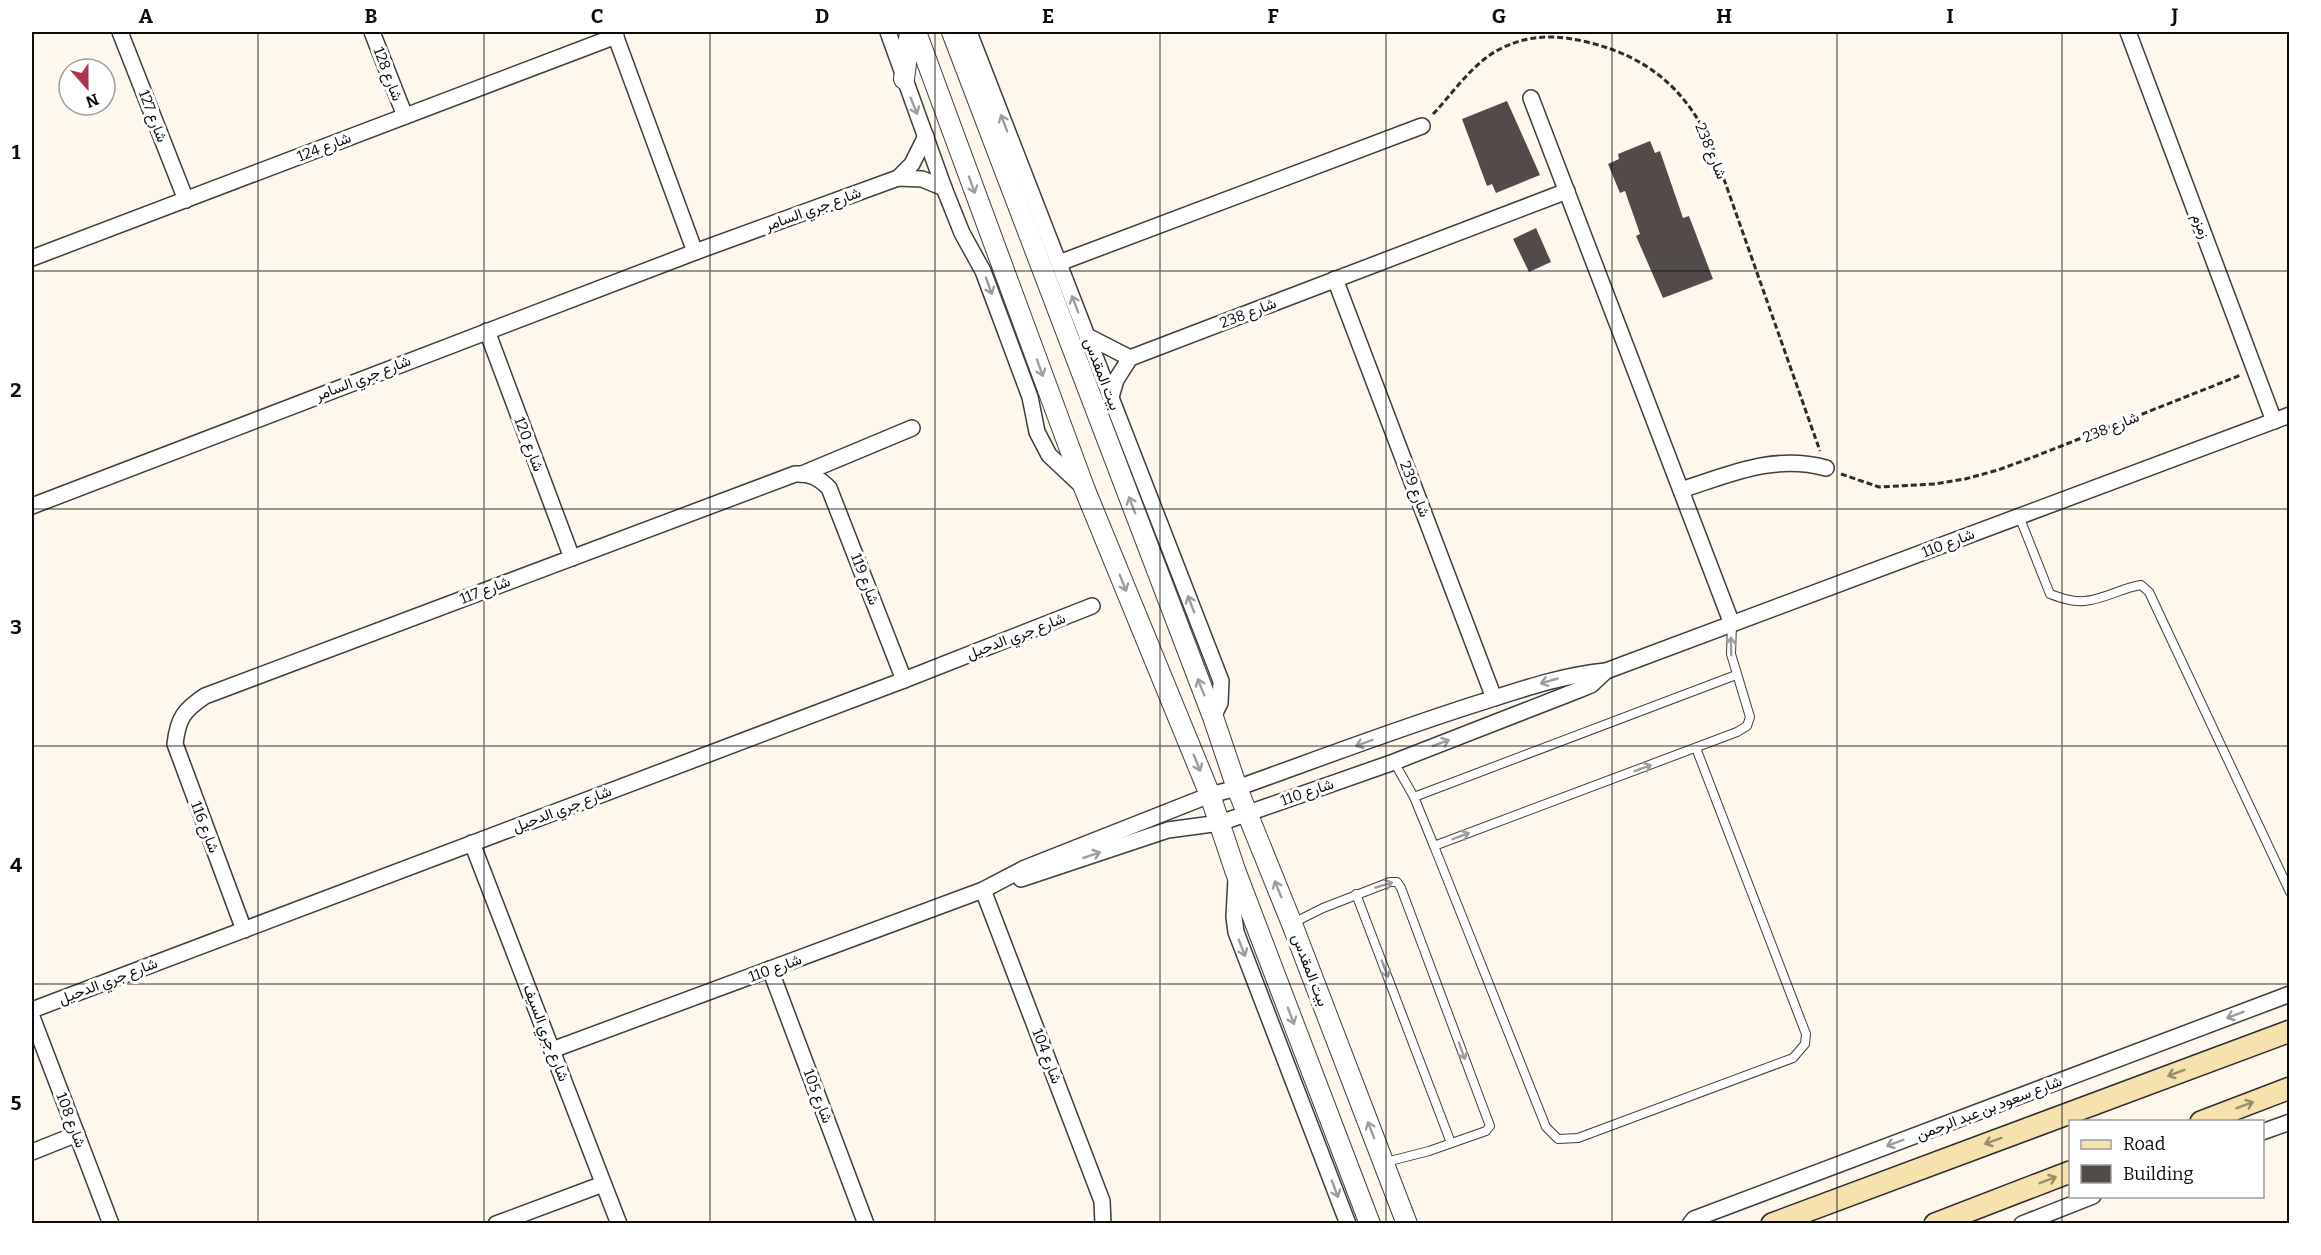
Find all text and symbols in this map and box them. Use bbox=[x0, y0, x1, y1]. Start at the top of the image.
text: A bbox=[139, 4, 154, 28]
text: B bbox=[365, 4, 378, 28]
text: C bbox=[591, 4, 603, 28]
text: D bbox=[815, 4, 829, 28]
text: E bbox=[1042, 4, 1054, 28]
text: F bbox=[1267, 4, 1279, 28]
text: G bbox=[1492, 4, 1506, 28]
text: H bbox=[1716, 4, 1732, 28]
text: I bbox=[1946, 4, 1954, 28]
text: J bbox=[2171, 4, 2179, 28]
street label: شارع 128 bbox=[368, 44, 407, 104]
north arrow bbox=[57, 57, 117, 117]
street label: شارع 127 bbox=[133, 87, 171, 146]
text: N bbox=[83, 89, 101, 112]
one-way arrow bbox=[910, 97, 921, 115]
one-way arrow bbox=[998, 114, 1009, 132]
street label: شارع 238 bbox=[1689, 120, 1731, 183]
street label: شارع 124 bbox=[295, 128, 354, 167]
text: 1 bbox=[12, 140, 21, 164]
one-way arrow bbox=[967, 175, 978, 194]
street label: شارع جري السامر bbox=[762, 183, 865, 239]
street label: زمزم bbox=[2187, 211, 2214, 241]
one-way arrow bbox=[984, 276, 995, 295]
street label: شارع 238 bbox=[1217, 294, 1280, 334]
one-way arrow bbox=[1069, 296, 1080, 314]
street label: بيت المقدس bbox=[1079, 335, 1124, 413]
street label: شارع جري السامر bbox=[312, 351, 415, 409]
one-way arrow bbox=[1035, 358, 1046, 377]
text: 2 bbox=[10, 378, 22, 402]
street label: شارع 238 bbox=[2080, 408, 2143, 448]
street label: شارع 120 bbox=[509, 414, 548, 475]
street label: شارع 239 bbox=[1394, 458, 1434, 520]
one-way arrow bbox=[1126, 496, 1137, 515]
street label: شارع 110 bbox=[1919, 525, 1978, 563]
street label: شارع 119 bbox=[845, 550, 883, 608]
street label: شارع 117 bbox=[457, 572, 514, 610]
one-way arrow bbox=[1118, 573, 1129, 592]
one-way arrow bbox=[1185, 595, 1196, 613]
street label: شارع جري الدحيل bbox=[964, 609, 1070, 667]
text: 3 bbox=[10, 615, 22, 639]
one-way arrow bbox=[1726, 637, 1737, 657]
one-way arrow bbox=[1540, 676, 1559, 688]
one-way arrow bbox=[1195, 679, 1206, 697]
one-way arrow bbox=[1431, 737, 1450, 748]
one-way arrow bbox=[1355, 738, 1373, 749]
one-way arrow bbox=[1192, 754, 1203, 772]
one-way arrow bbox=[1633, 761, 1652, 772]
street label: شارع 110 bbox=[1278, 774, 1337, 811]
street label: شارع جري الدحيل bbox=[510, 782, 616, 840]
street label: شارع 116 bbox=[185, 798, 223, 856]
one-way arrow bbox=[1451, 830, 1469, 841]
one-way arrow bbox=[1083, 849, 1101, 860]
text: 4 bbox=[10, 853, 22, 877]
one-way arrow bbox=[1374, 879, 1393, 890]
one-way arrow bbox=[1272, 880, 1283, 899]
street label: بيت المقدس bbox=[1287, 931, 1332, 1009]
one-way arrow bbox=[1237, 938, 1248, 957]
street label: شارع 110 bbox=[746, 950, 805, 988]
street label: شارع جري الدحيل bbox=[56, 954, 162, 1012]
one-way arrow bbox=[1380, 959, 1391, 977]
street label: شارع جري السيف bbox=[516, 982, 573, 1086]
one-way arrow bbox=[1286, 1006, 1297, 1024]
one-way arrow bbox=[2226, 1010, 2245, 1021]
street label: شارع 104 bbox=[1026, 1026, 1066, 1087]
one-way arrow bbox=[1458, 1041, 1469, 1060]
street label: شارع 105 bbox=[798, 1066, 837, 1127]
one-way arrow bbox=[2167, 1068, 2185, 1079]
street label: شارع سعود بن عبد الرحمن bbox=[1914, 1072, 2065, 1146]
street label: شارع 108 bbox=[50, 1090, 90, 1151]
text: 5 bbox=[11, 1091, 22, 1115]
one-way arrow bbox=[2236, 1098, 2254, 1109]
legend bbox=[2069, 1120, 2264, 1198]
one-way arrow bbox=[1365, 1121, 1376, 1140]
text: Road bbox=[2123, 1133, 2166, 1155]
one-way arrow bbox=[1984, 1136, 2003, 1147]
one-way arrow bbox=[1886, 1139, 1905, 1150]
text: Building bbox=[2123, 1163, 2194, 1185]
one-way arrow bbox=[2038, 1174, 2057, 1185]
one-way arrow bbox=[1330, 1179, 1341, 1198]

